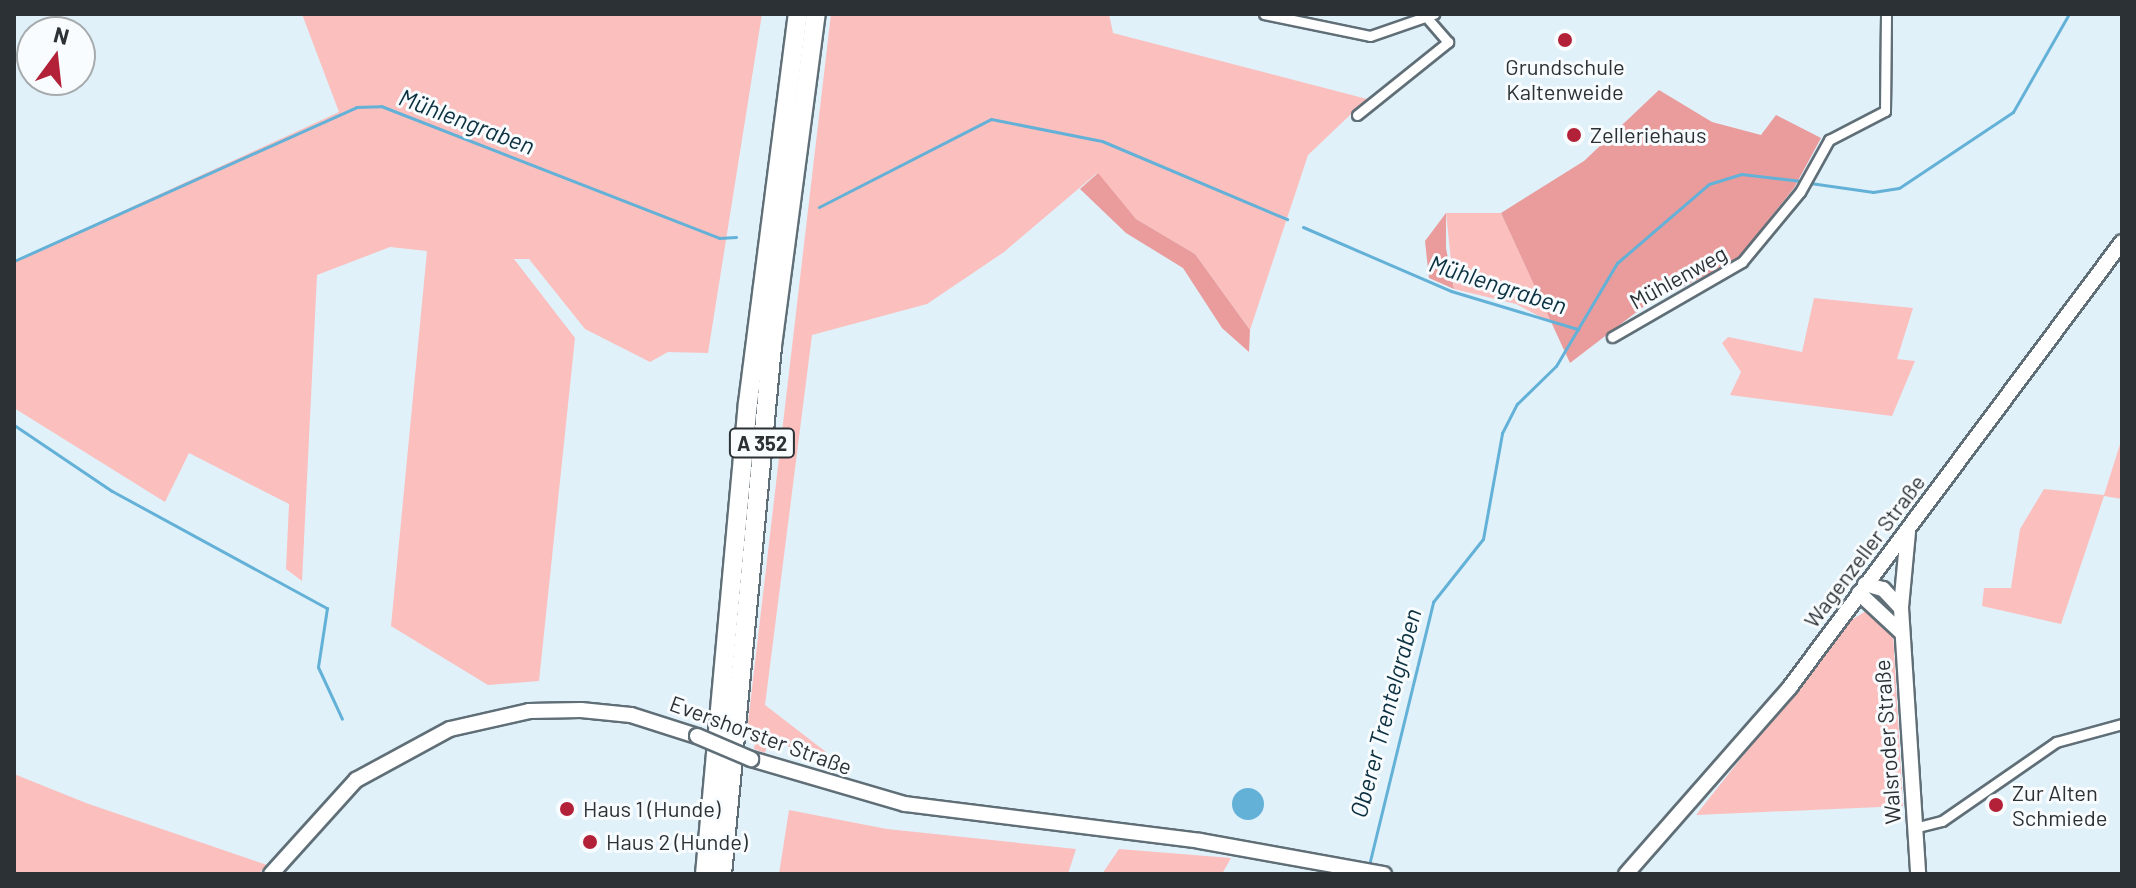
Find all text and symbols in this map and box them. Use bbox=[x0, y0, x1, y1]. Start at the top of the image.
north arrow bbox=[16, 16, 96, 96]
text: N bbox=[51, 20, 72, 49]
marker: Grundschule Kaltenweide bbox=[1556, 31, 1574, 49]
place label: Grundschule Kaltenweide bbox=[1505, 53, 1625, 104]
water label: Mühlengraben bbox=[395, 82, 539, 160]
place label: Zelleriehaus bbox=[1590, 122, 1706, 148]
marker: Zelleriehaus bbox=[1565, 126, 1583, 144]
street label: Mühlenweg bbox=[1625, 240, 1731, 314]
water label: Mühlengraben bbox=[1426, 248, 1570, 320]
road number: A 352 bbox=[728, 427, 796, 459]
street label: Wagenzeller Straße bbox=[1798, 469, 1930, 633]
water label: Oberer Trentelgraben bbox=[1343, 605, 1427, 821]
street label: Walsroder Straße bbox=[1868, 659, 1906, 825]
street label: Evershorster Straße bbox=[666, 690, 856, 780]
place label: Zur Alten Schmiede bbox=[2012, 779, 2107, 830]
place label: Haus 1 (Hunde) bbox=[583, 796, 721, 822]
marker: Zur Alten Schmiede bbox=[1987, 796, 2005, 814]
marker: Haus 1 (Hunde) bbox=[558, 800, 576, 818]
place label: Haus 2 (Hunde) bbox=[606, 829, 748, 855]
marker: Haus 2 (Hunde) bbox=[581, 833, 599, 851]

